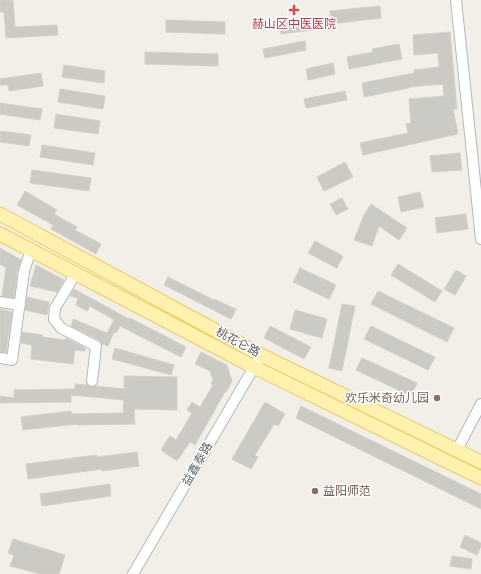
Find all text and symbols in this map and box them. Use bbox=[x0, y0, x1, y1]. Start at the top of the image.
marker: 赫山区中医医院 bbox=[288, 4, 300, 16]
place label: 赫山区中医医院 bbox=[252, 16, 336, 31]
street label: 桃花仑路 bbox=[214, 324, 263, 359]
place label: 欢乐米奇幼儿园 bbox=[345, 390, 429, 405]
marker: 欢乐米奇幼儿园 bbox=[432, 393, 442, 403]
street label: 益鑫泰路 bbox=[178, 439, 215, 488]
place label: 益阳师范 bbox=[323, 483, 371, 498]
marker: 益阳师范 bbox=[310, 486, 320, 496]

